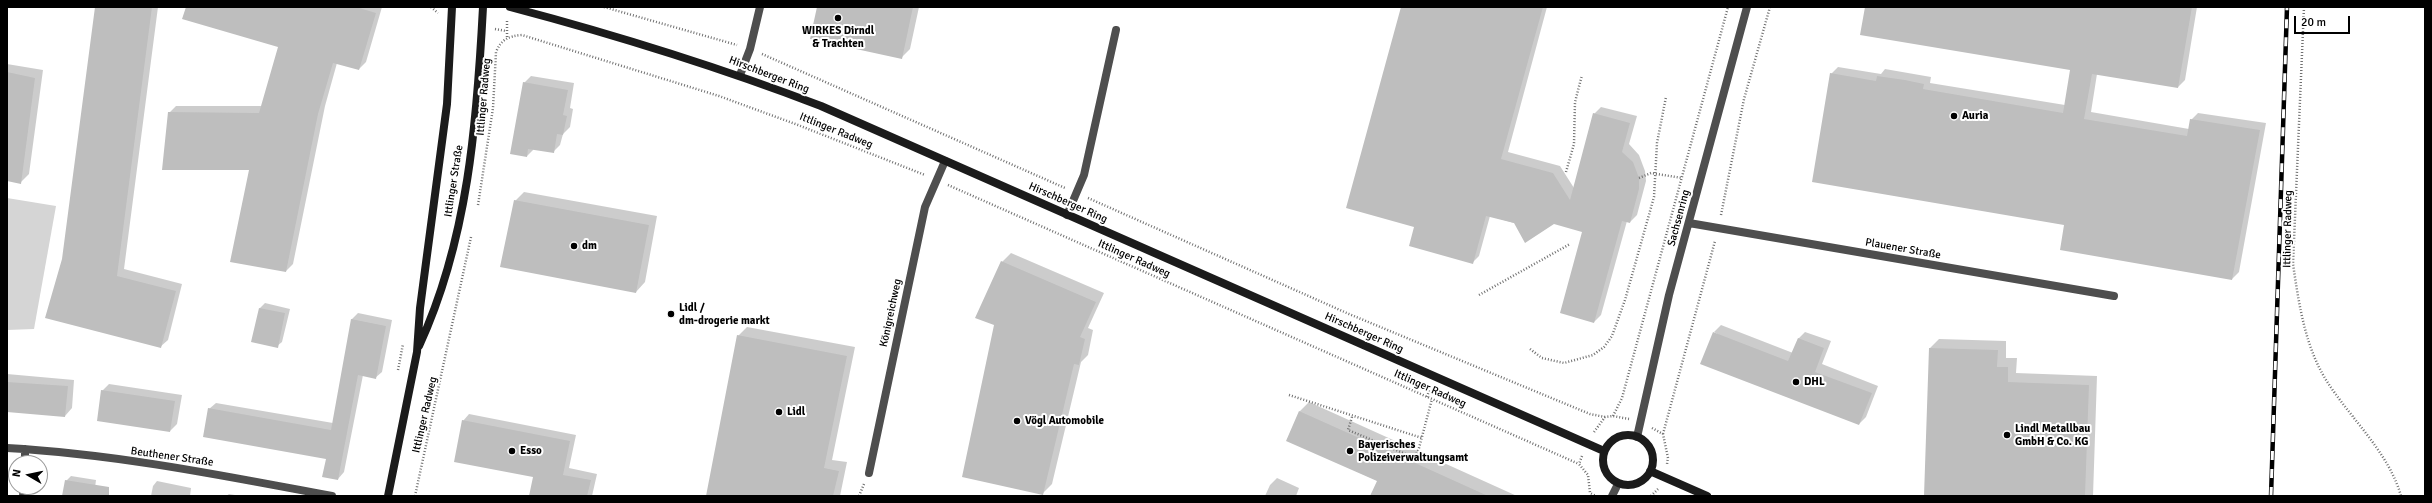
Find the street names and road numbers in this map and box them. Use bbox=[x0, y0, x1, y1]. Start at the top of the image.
street label: Hirschberger Ring bbox=[727, 54, 811, 96]
street label: Ittlinger Radweg bbox=[474, 58, 494, 136]
street label: Ittlinger Radweg bbox=[797, 110, 875, 152]
street label: Ittlinger Straße bbox=[442, 144, 466, 218]
street label: Hirschberger Ring bbox=[1027, 180, 1109, 226]
street label: Sachsenring bbox=[1665, 188, 1693, 248]
street label: Ittlinger Radweg bbox=[2281, 190, 2295, 268]
street label: Plauener Straße bbox=[1864, 236, 1942, 262]
street label: Ittlinger Radweg bbox=[1096, 237, 1172, 281]
street label: Königreichweg bbox=[877, 278, 905, 348]
street label: Hirschberger Ring bbox=[1323, 310, 1405, 356]
street label: Ittlinger Radweg bbox=[1392, 367, 1468, 411]
street label: Ittlinger Radweg bbox=[410, 376, 440, 454]
street label: Beuthener Straße bbox=[130, 445, 214, 469]

